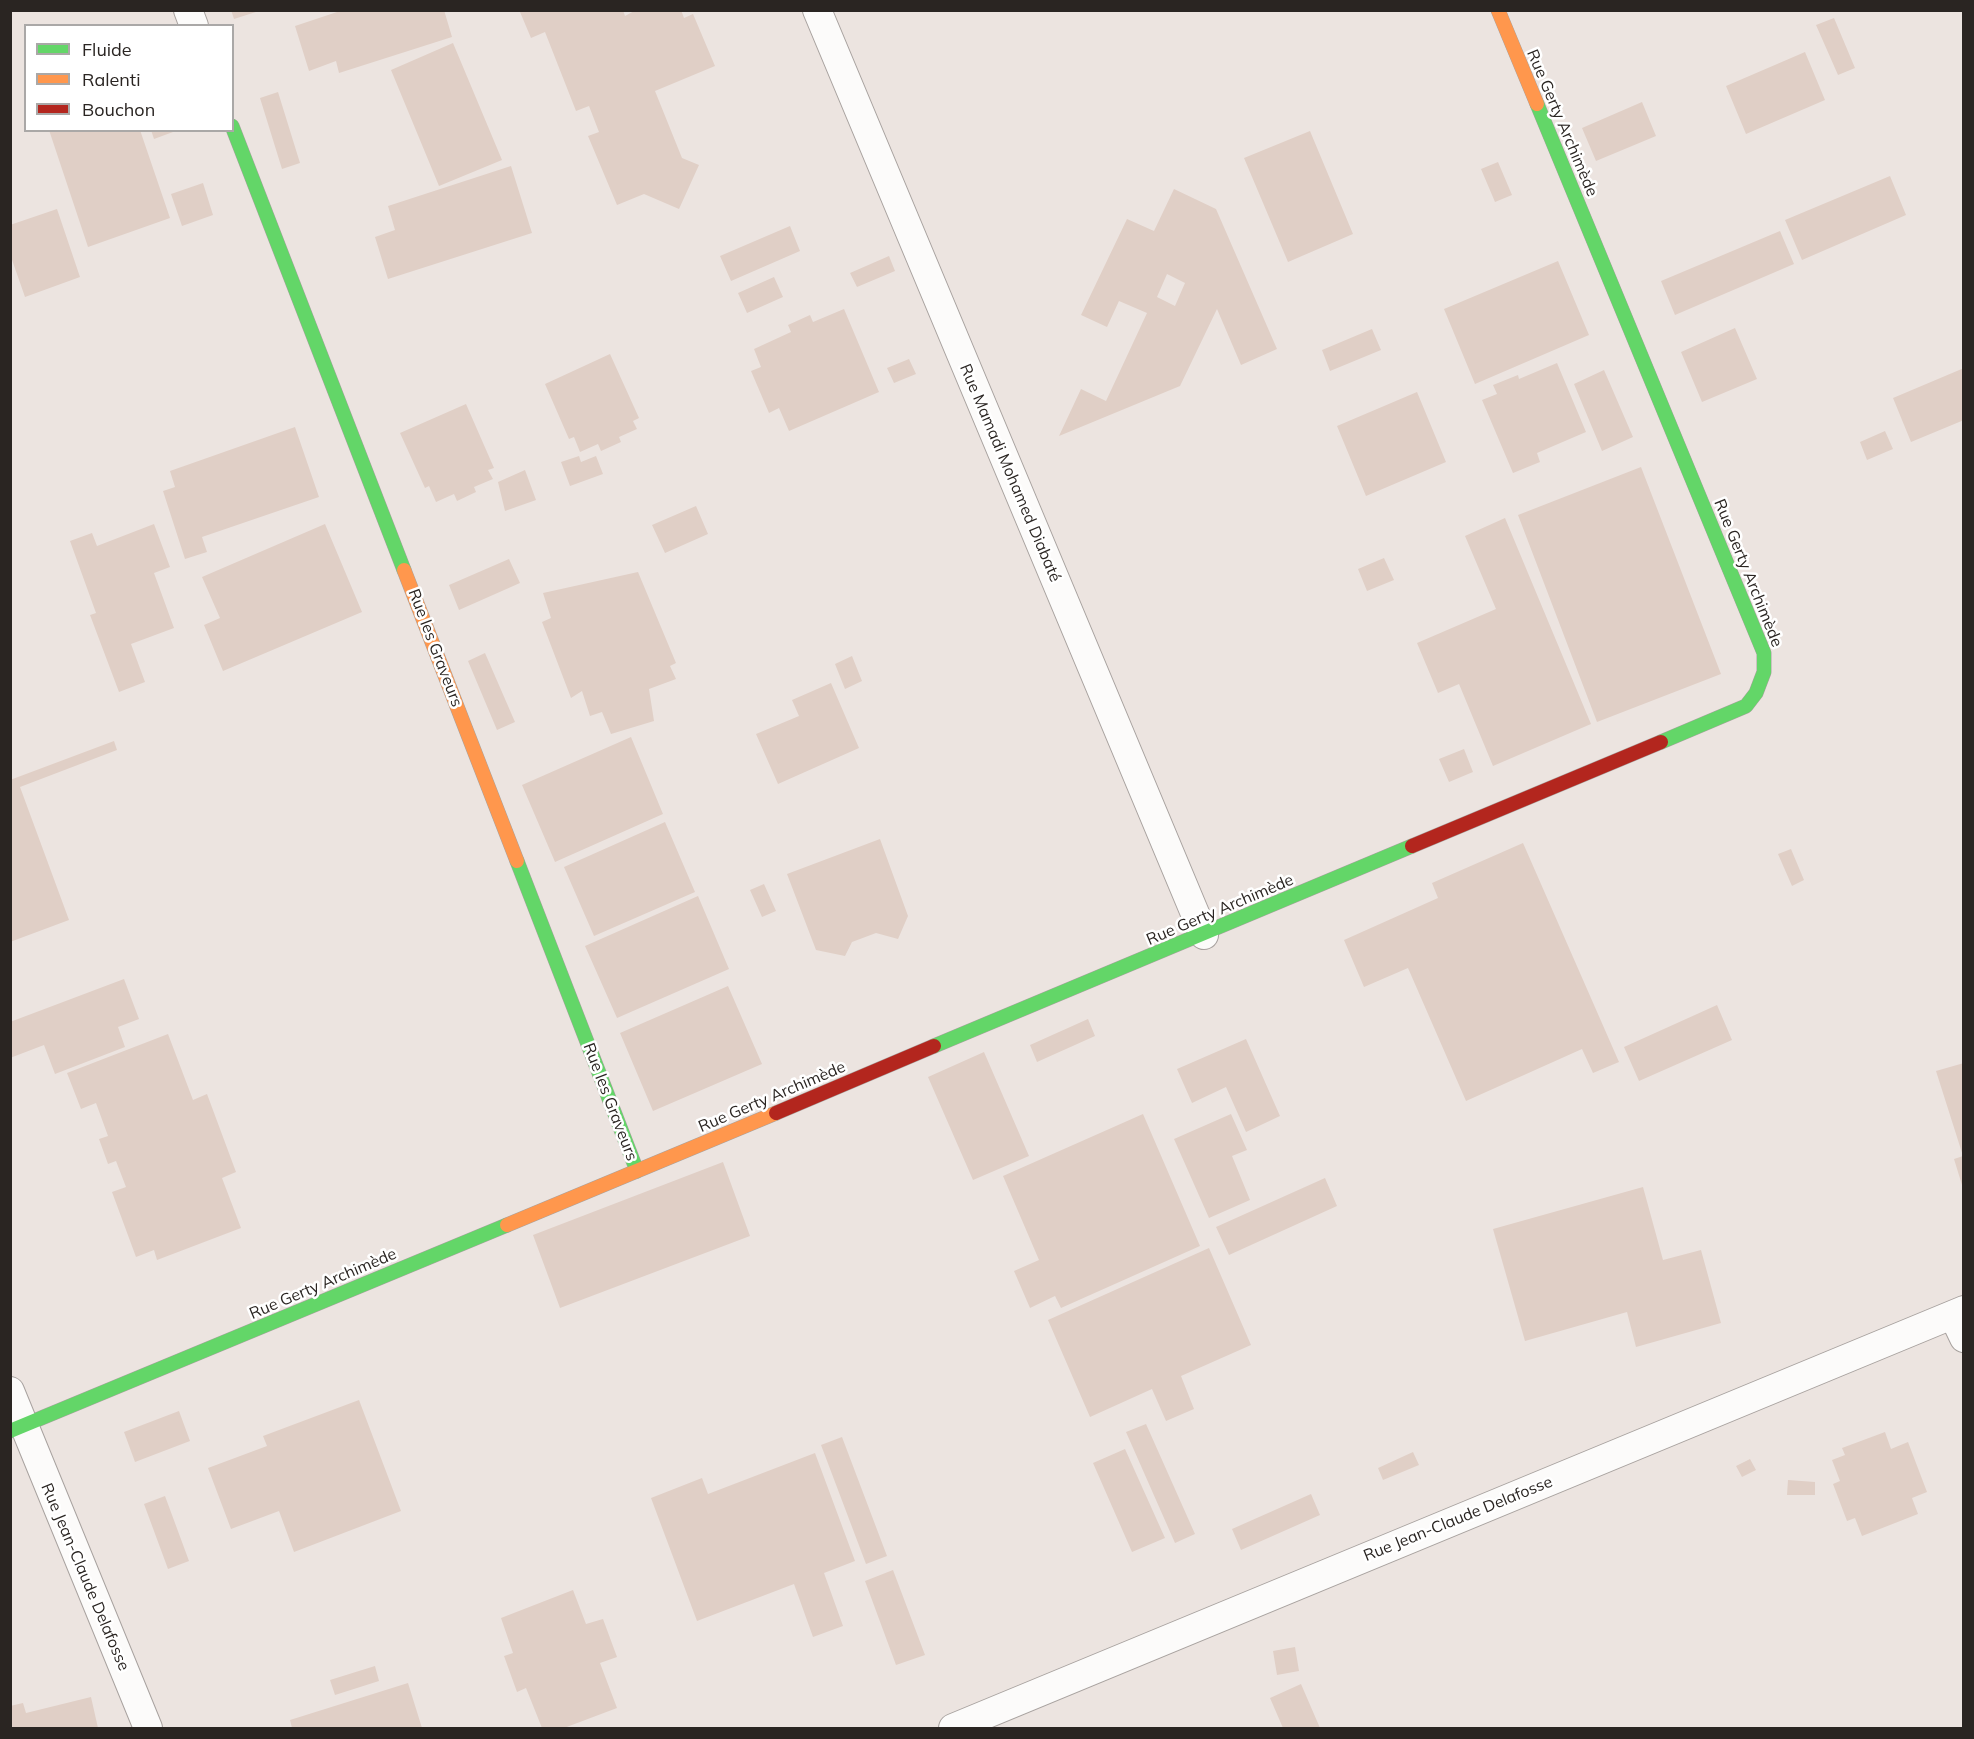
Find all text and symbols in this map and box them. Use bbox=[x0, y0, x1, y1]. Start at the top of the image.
legend bbox=[24, 24, 234, 132]
text: Fluide bbox=[82, 38, 132, 61]
street label: Rue Gerty Archimède bbox=[1522, 47, 1602, 199]
text: Ralenti bbox=[82, 68, 140, 91]
text: Bouchon bbox=[82, 98, 155, 121]
street label: Rue Mamadi Mohamed Diabaté bbox=[955, 361, 1065, 585]
street label: Rue Gerty Archimède bbox=[1710, 496, 1786, 650]
street label: Rue les Graveurs bbox=[404, 586, 466, 710]
street label: Rue Gerty Archimède bbox=[1144, 870, 1296, 950]
street label: Rue les Graveurs bbox=[579, 1040, 641, 1164]
street label: Rue Gerty Archimède bbox=[696, 1057, 848, 1137]
street label: Rue Gerty Archimède bbox=[247, 1244, 399, 1324]
street label: Rue Jean-Claude Delafosse bbox=[1361, 1472, 1555, 1566]
street label: Rue Jean-Claude Delafosse bbox=[37, 1480, 133, 1674]

